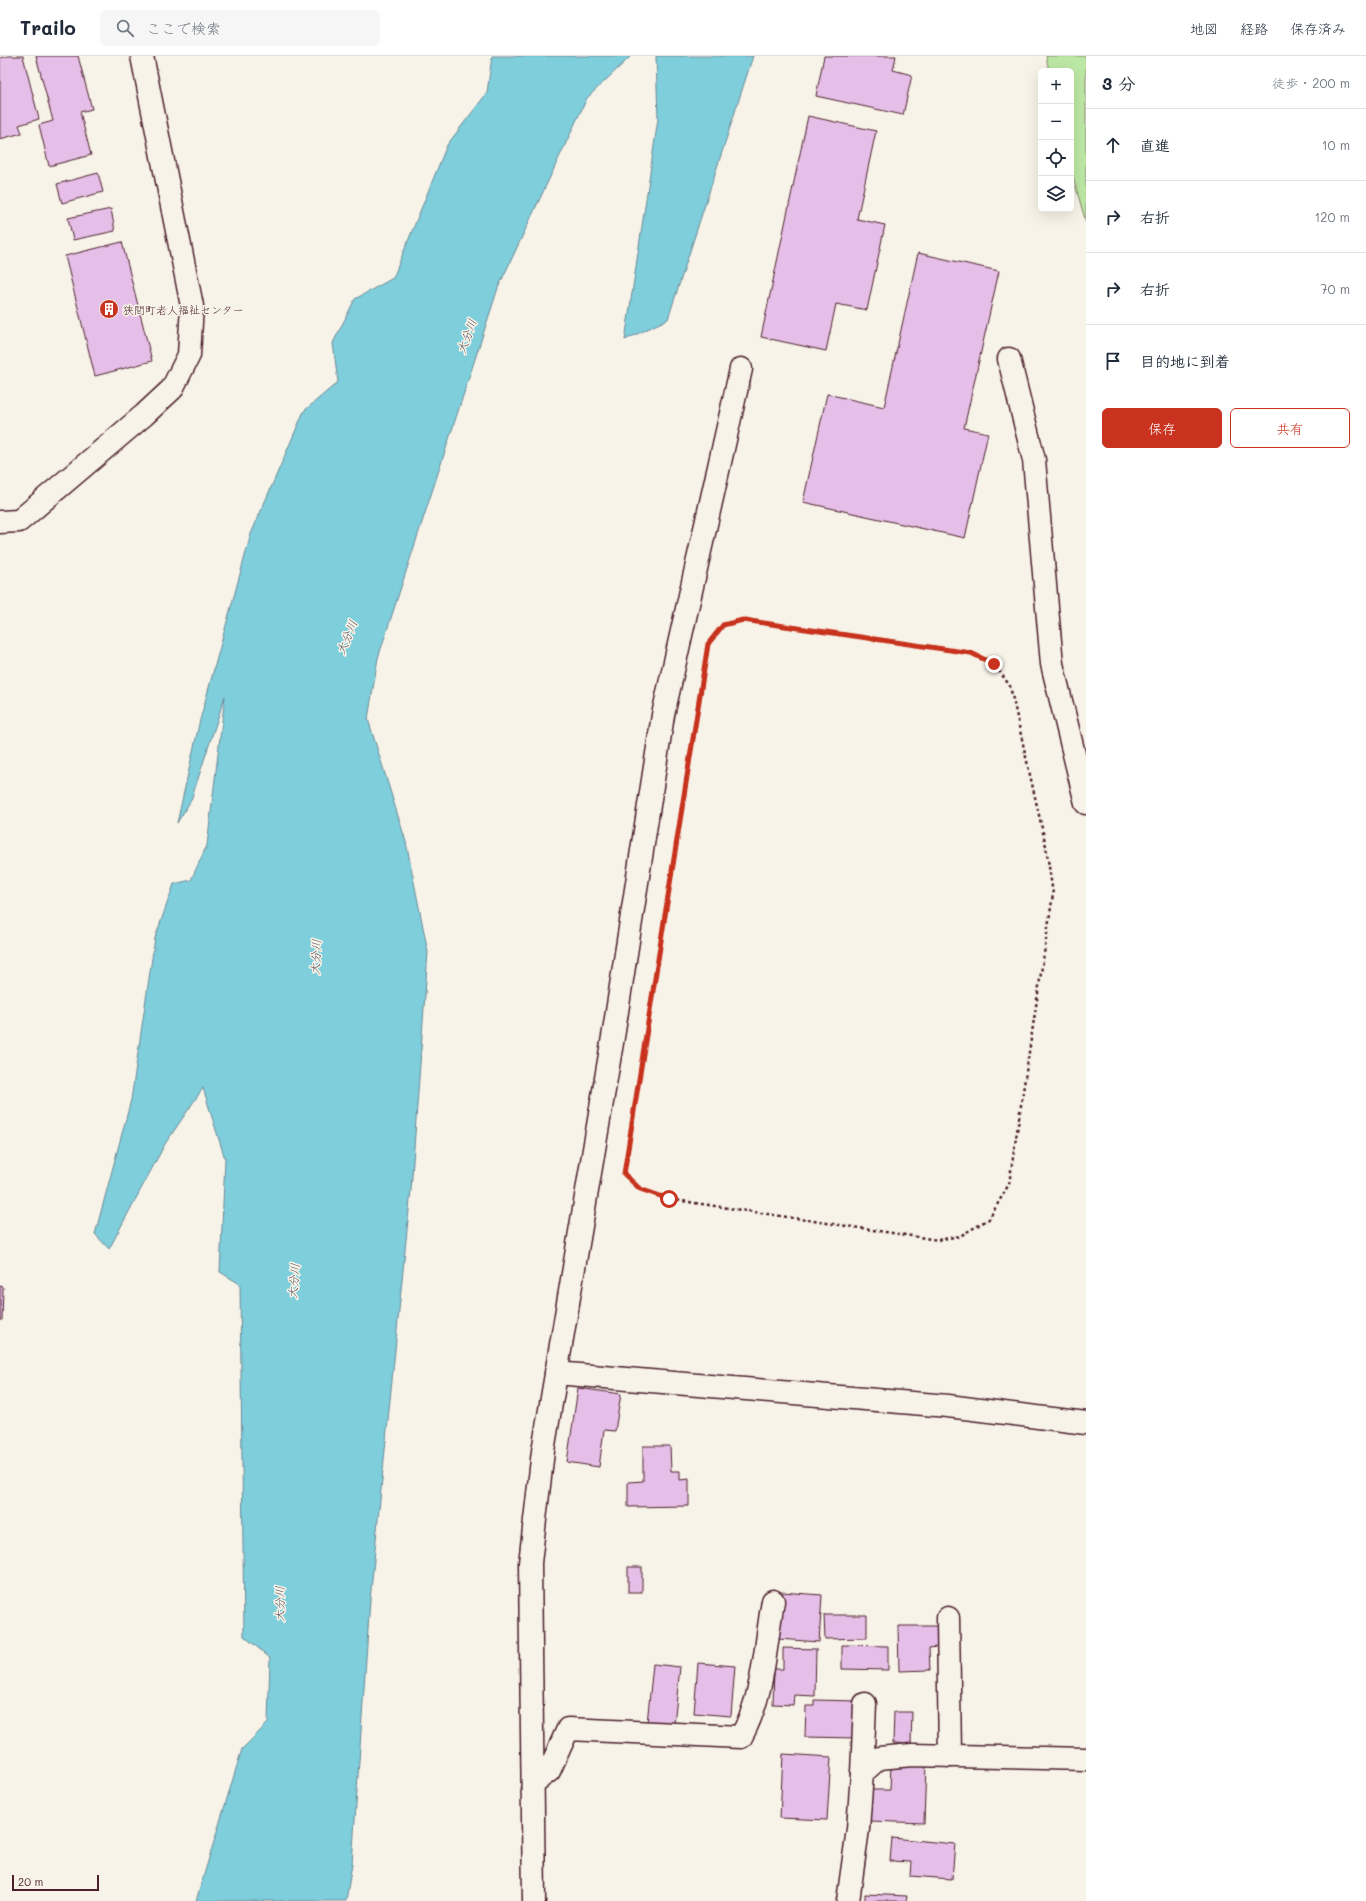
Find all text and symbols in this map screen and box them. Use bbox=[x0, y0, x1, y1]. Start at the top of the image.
search box bbox=[100, 10, 380, 46]
text: Trailo bbox=[20, 15, 76, 40]
icon: search bbox=[114, 17, 136, 39]
text: ここで検索 bbox=[146, 18, 221, 38]
text: 地図 bbox=[1190, 19, 1218, 38]
text: 経路 bbox=[1240, 19, 1268, 38]
text: 保存済み bbox=[1290, 19, 1346, 38]
map controls bbox=[1038, 68, 1074, 212]
button: + bbox=[1038, 68, 1074, 104]
text: 3 分 bbox=[1102, 72, 1135, 94]
text: 徒歩 · 200 m bbox=[1272, 74, 1350, 91]
button: − bbox=[1038, 104, 1074, 140]
icon: ahead bbox=[1102, 134, 1124, 156]
text: 直進 bbox=[1140, 135, 1170, 155]
text: 10 m bbox=[1322, 136, 1350, 153]
button: locate bbox=[1038, 140, 1074, 176]
button: layers bbox=[1038, 176, 1074, 212]
icon: right bbox=[1102, 206, 1124, 228]
text: 右折 bbox=[1140, 207, 1170, 227]
text: 120 m bbox=[1314, 208, 1350, 225]
icon: right bbox=[1102, 278, 1124, 300]
text: 右折 bbox=[1140, 279, 1170, 299]
text: 70 m bbox=[1320, 280, 1350, 297]
building icon: 狭間町老人福祉センター bbox=[98, 298, 120, 320]
place label: 狭間町老人福祉センター bbox=[123, 302, 244, 317]
water label: 大分川 bbox=[452, 316, 480, 356]
icon: arrive bbox=[1102, 350, 1124, 372]
text: 目的地に到着 bbox=[1140, 351, 1230, 371]
button: 保存 bbox=[1102, 408, 1222, 448]
button: 共有 bbox=[1230, 408, 1350, 448]
water label: 大分川 bbox=[332, 617, 360, 657]
route end bbox=[985, 655, 1003, 673]
water label: 大分川 bbox=[306, 939, 324, 975]
route start bbox=[660, 1190, 678, 1208]
water label: 大分川 bbox=[283, 1262, 303, 1300]
water label: 大分川 bbox=[271, 1586, 287, 1622]
scale bar bbox=[12, 1873, 99, 1892]
text: 20 m bbox=[18, 1874, 43, 1889]

